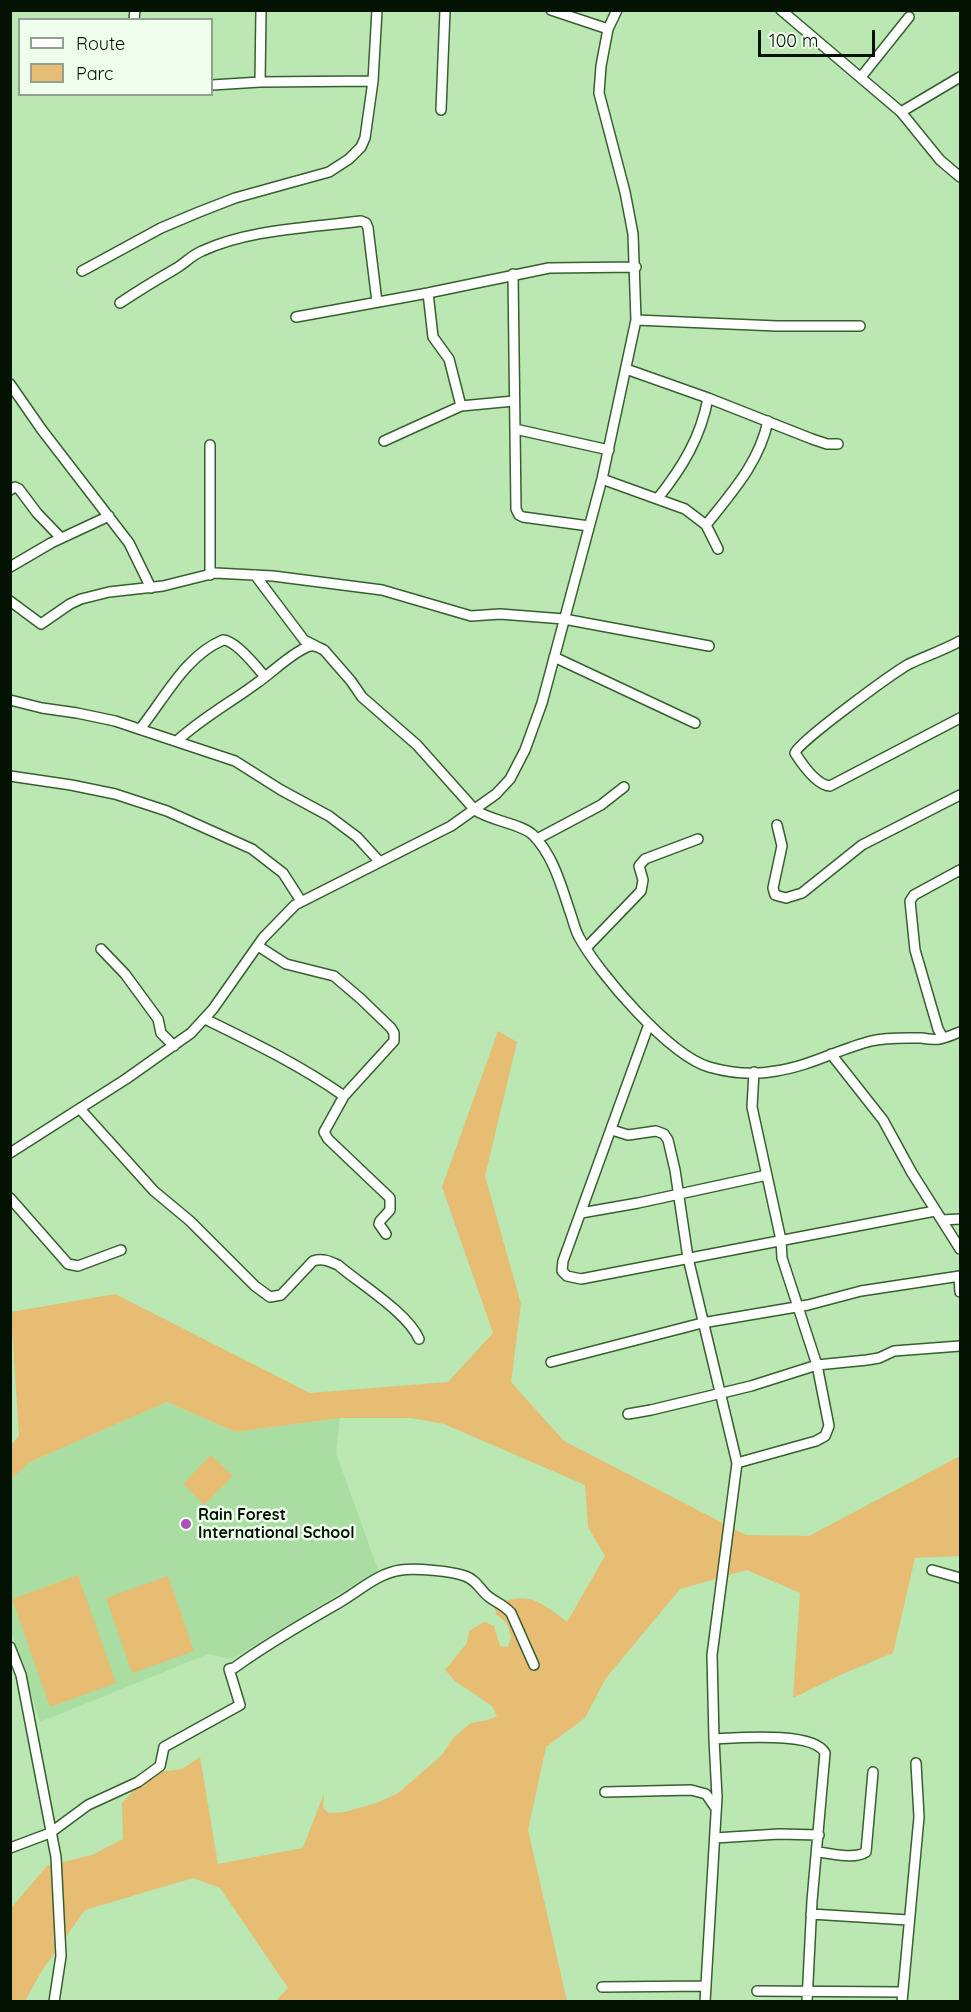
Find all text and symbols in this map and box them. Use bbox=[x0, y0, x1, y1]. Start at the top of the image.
legend bbox=[18, 18, 213, 96]
scale bar bbox=[761, 18, 878, 56]
text: 100 m bbox=[769, 29, 818, 52]
text: Route bbox=[76, 32, 125, 55]
text: Parc bbox=[76, 62, 113, 85]
place label: Rain Forest International School bbox=[198, 1505, 355, 1543]
marker: Rain Forest International School bbox=[179, 1517, 193, 1531]

